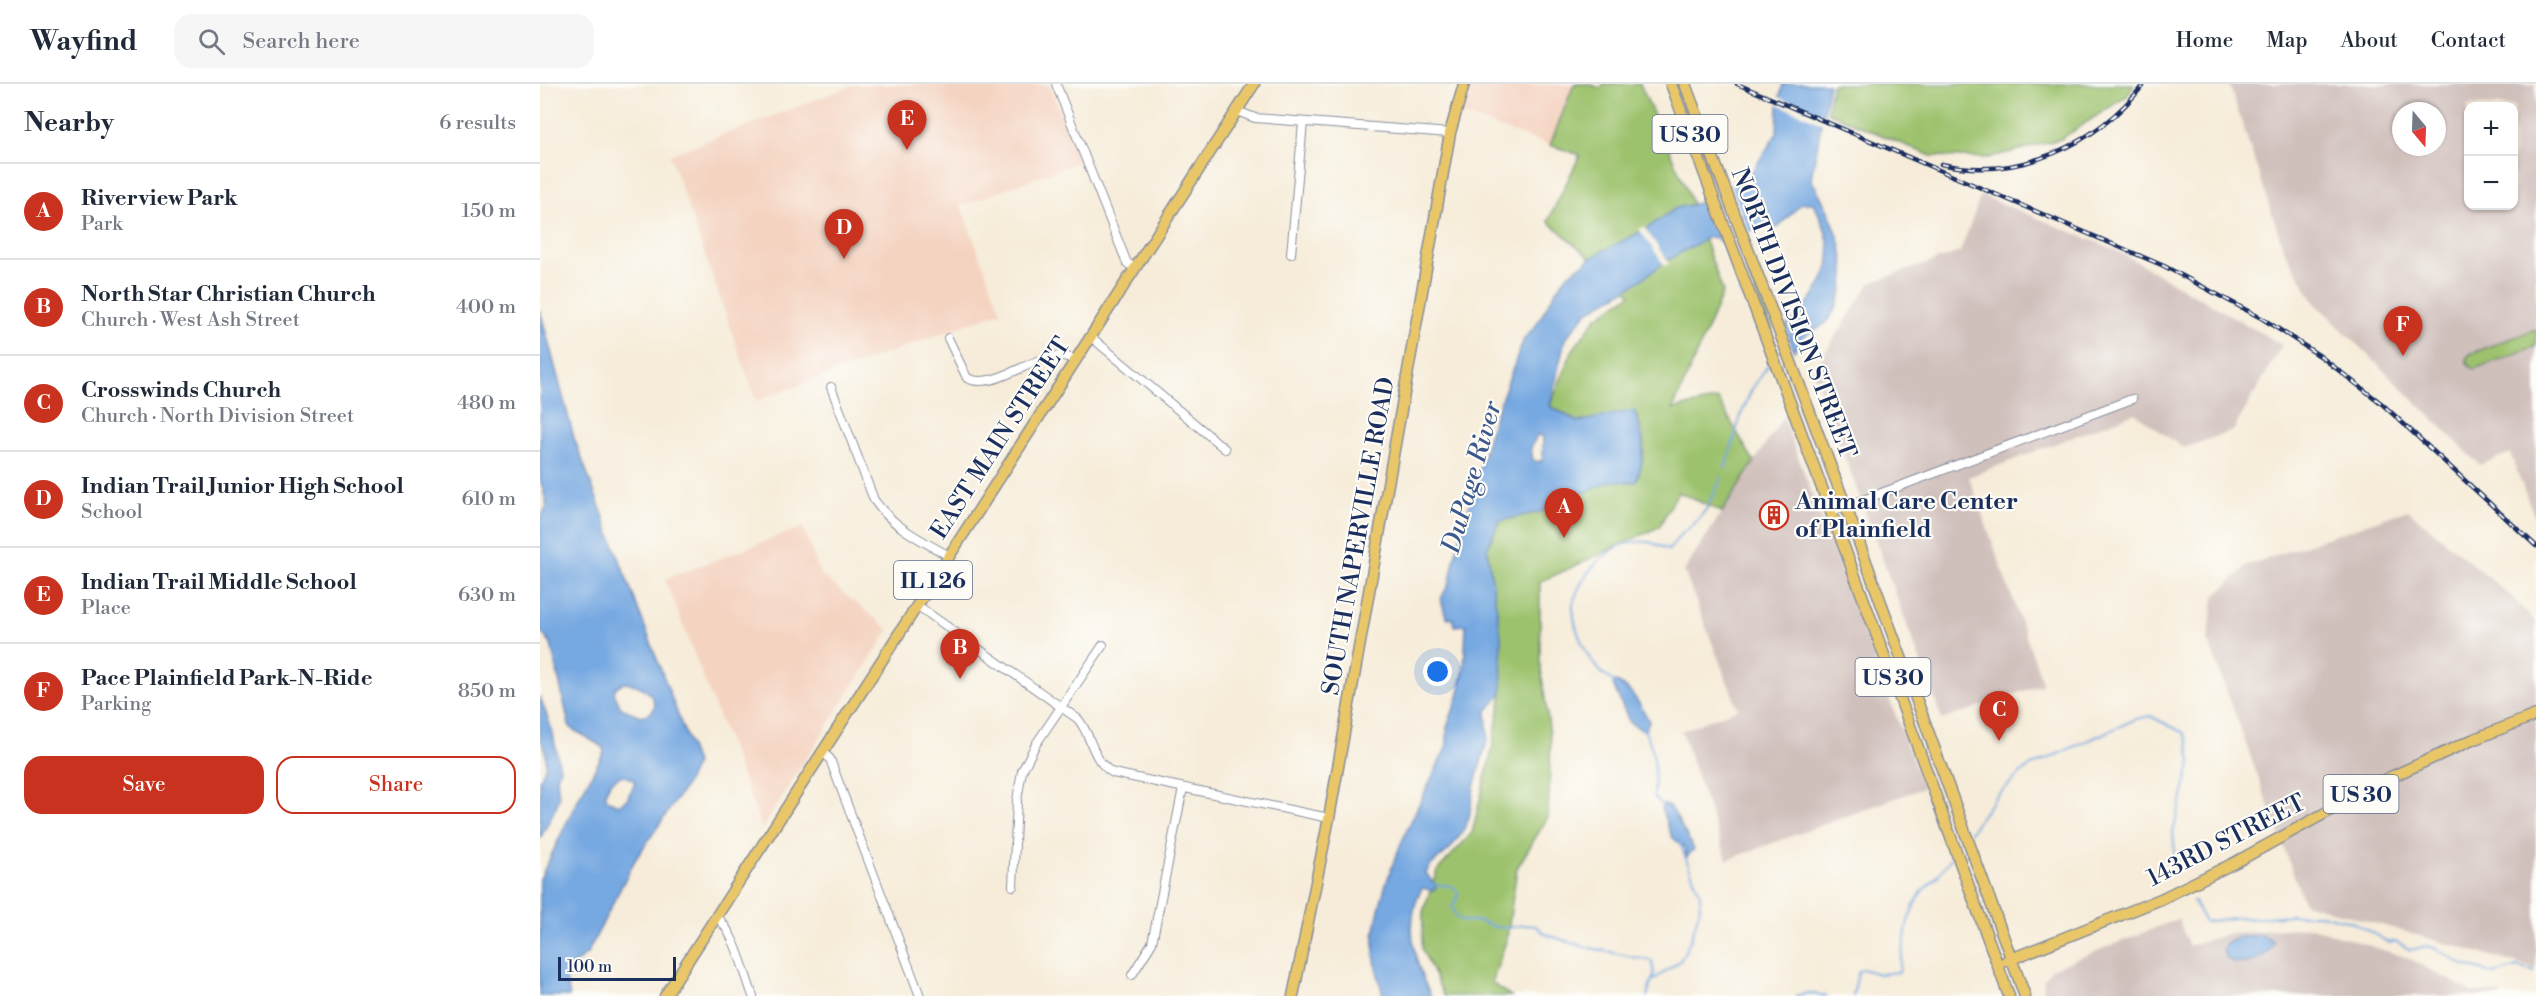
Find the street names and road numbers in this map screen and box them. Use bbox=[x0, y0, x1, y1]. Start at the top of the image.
road number: US 30 bbox=[1652, 115, 1728, 153]
street label: NORTH DIVISION STREET bbox=[1724, 164, 1862, 463]
street label: EAST MAIN STREET bbox=[924, 332, 1077, 545]
street label: SOUTH NAPERVILLE ROAD bbox=[1316, 375, 1402, 698]
road number: IL 126 bbox=[894, 561, 972, 599]
road number: US 30 bbox=[1856, 658, 1930, 696]
road number: US 30 bbox=[2324, 775, 2398, 813]
street label: 143RD STREET bbox=[2142, 788, 2311, 894]

